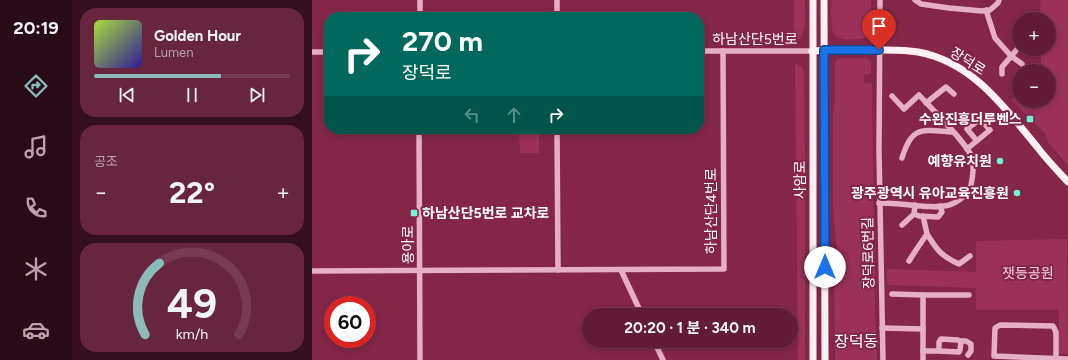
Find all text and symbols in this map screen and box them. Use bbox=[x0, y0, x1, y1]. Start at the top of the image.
pin bbox=[862, 9, 896, 50]
map controls bbox=[1012, 12, 1056, 108]
button: + bbox=[1012, 12, 1056, 56]
icon: arrive bbox=[868, 15, 890, 37]
text: 20:19 bbox=[13, 17, 59, 39]
text: 270 m bbox=[402, 24, 483, 58]
text: Golden Hour bbox=[154, 27, 241, 45]
icon: right bbox=[336, 28, 388, 80]
street label: 하남산단5번로 bbox=[712, 31, 798, 48]
street label: 장덕로 bbox=[947, 44, 989, 79]
text: Lumen bbox=[154, 45, 193, 60]
text: 장덕로 bbox=[402, 62, 452, 84]
button: − bbox=[1012, 64, 1056, 108]
icon: directions bbox=[22, 72, 50, 100]
icon: previous bbox=[116, 84, 138, 106]
icon: pause bbox=[181, 84, 203, 106]
icon: next bbox=[246, 84, 268, 106]
icon: left bbox=[461, 104, 483, 126]
icon: ahead bbox=[503, 104, 525, 126]
icon: right bbox=[545, 104, 567, 126]
place label: 수완진흥더루벤스 bbox=[919, 111, 1022, 128]
marker: 수완진흥더루벤스 bbox=[1025, 114, 1035, 124]
icon: music bbox=[22, 133, 50, 161]
place label: 예향유치원 bbox=[928, 153, 992, 170]
text: 공조 bbox=[94, 154, 118, 169]
marker: 예향유치원 bbox=[995, 156, 1005, 166]
street label: 사암로 bbox=[792, 161, 809, 199]
street label: 하남산단4번로 bbox=[703, 168, 720, 254]
text: 22° bbox=[169, 174, 215, 211]
text: − bbox=[94, 179, 108, 206]
text: + bbox=[276, 179, 290, 206]
place label: 광주광역시 유아교육진흥원 bbox=[851, 185, 1009, 202]
marker: 광주광역시 유아교육진흥원 bbox=[1012, 188, 1022, 198]
icon: phone bbox=[22, 194, 50, 222]
place label: 하남산단5번로 교차로 bbox=[422, 205, 550, 222]
marker: 하남산단5번로 교차로 bbox=[409, 208, 419, 218]
street label: 장덕로6번길 bbox=[859, 217, 878, 289]
street label: 용아로 bbox=[400, 226, 417, 264]
position arrow bbox=[804, 246, 846, 288]
icon: climate bbox=[22, 255, 50, 283]
park label: 잿등공원 bbox=[1002, 265, 1054, 282]
text: 49 bbox=[167, 278, 217, 328]
speed limit sign: 60 bbox=[324, 296, 376, 348]
icon: car bbox=[22, 316, 50, 344]
text: 20:20 · 1 분 · 340 m bbox=[624, 319, 756, 337]
text: km/h bbox=[176, 325, 208, 343]
district label: 장덕동 bbox=[834, 332, 878, 351]

